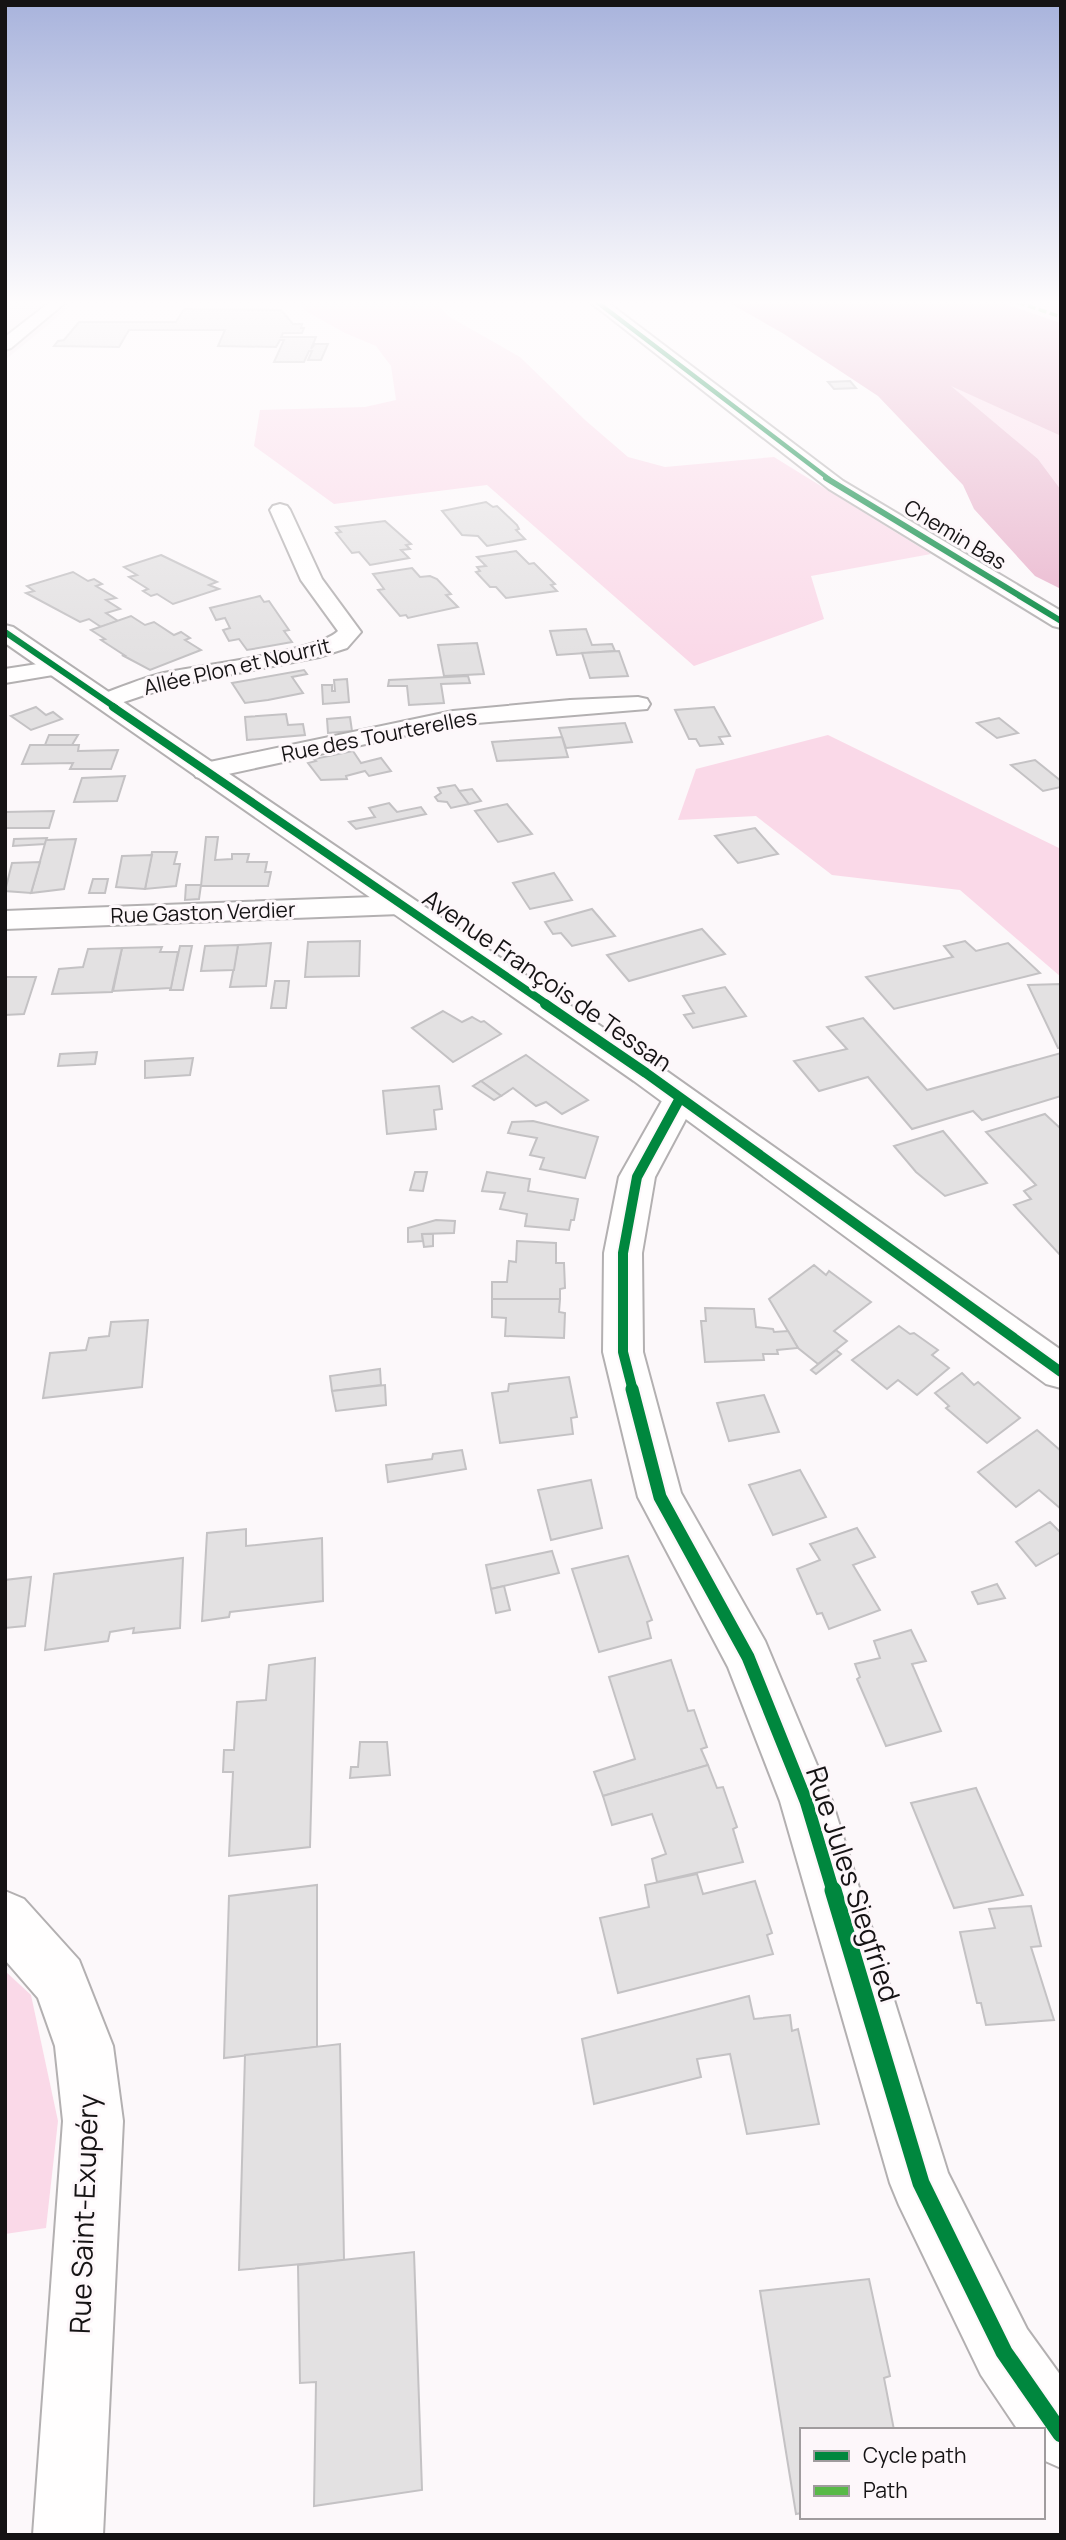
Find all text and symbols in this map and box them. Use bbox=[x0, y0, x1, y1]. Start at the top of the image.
street label: Chemin Bas bbox=[899, 493, 1012, 576]
street label: Allée Plon et Nourrit bbox=[140, 631, 333, 701]
street label: Rue des Tourterelles bbox=[279, 702, 479, 768]
street label: Avenue François de Tessan bbox=[417, 881, 679, 1078]
street label: Rue Gaston Verdier bbox=[110, 895, 296, 929]
street label: Rue Jules Siegfried bbox=[798, 1761, 910, 2006]
street label: Rue Saint-Exupéry bbox=[60, 2093, 106, 2335]
legend bbox=[800, 2428, 1045, 2519]
text: Cycle path bbox=[863, 2441, 966, 2469]
text: Path bbox=[863, 2476, 908, 2504]

